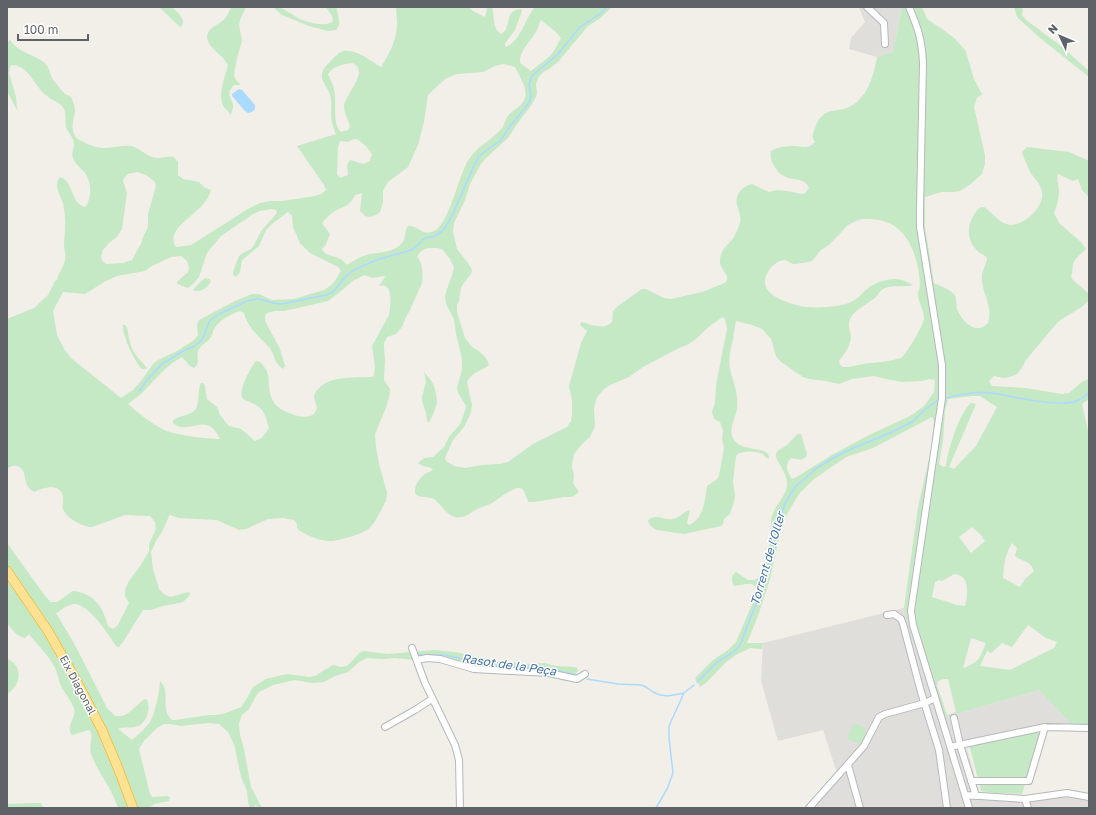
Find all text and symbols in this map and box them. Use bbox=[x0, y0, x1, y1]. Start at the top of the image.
scale bar bbox=[18, 16, 88, 42]
north arrow bbox=[1040, 16, 1080, 56]
text: N bbox=[1045, 21, 1060, 36]
text: 100 m bbox=[24, 22, 58, 37]
water label: Torrent de l'Oller bbox=[747, 508, 789, 607]
water label: Rasot de la Peça bbox=[461, 650, 558, 679]
street label: Eix Diagonal bbox=[57, 653, 100, 717]

